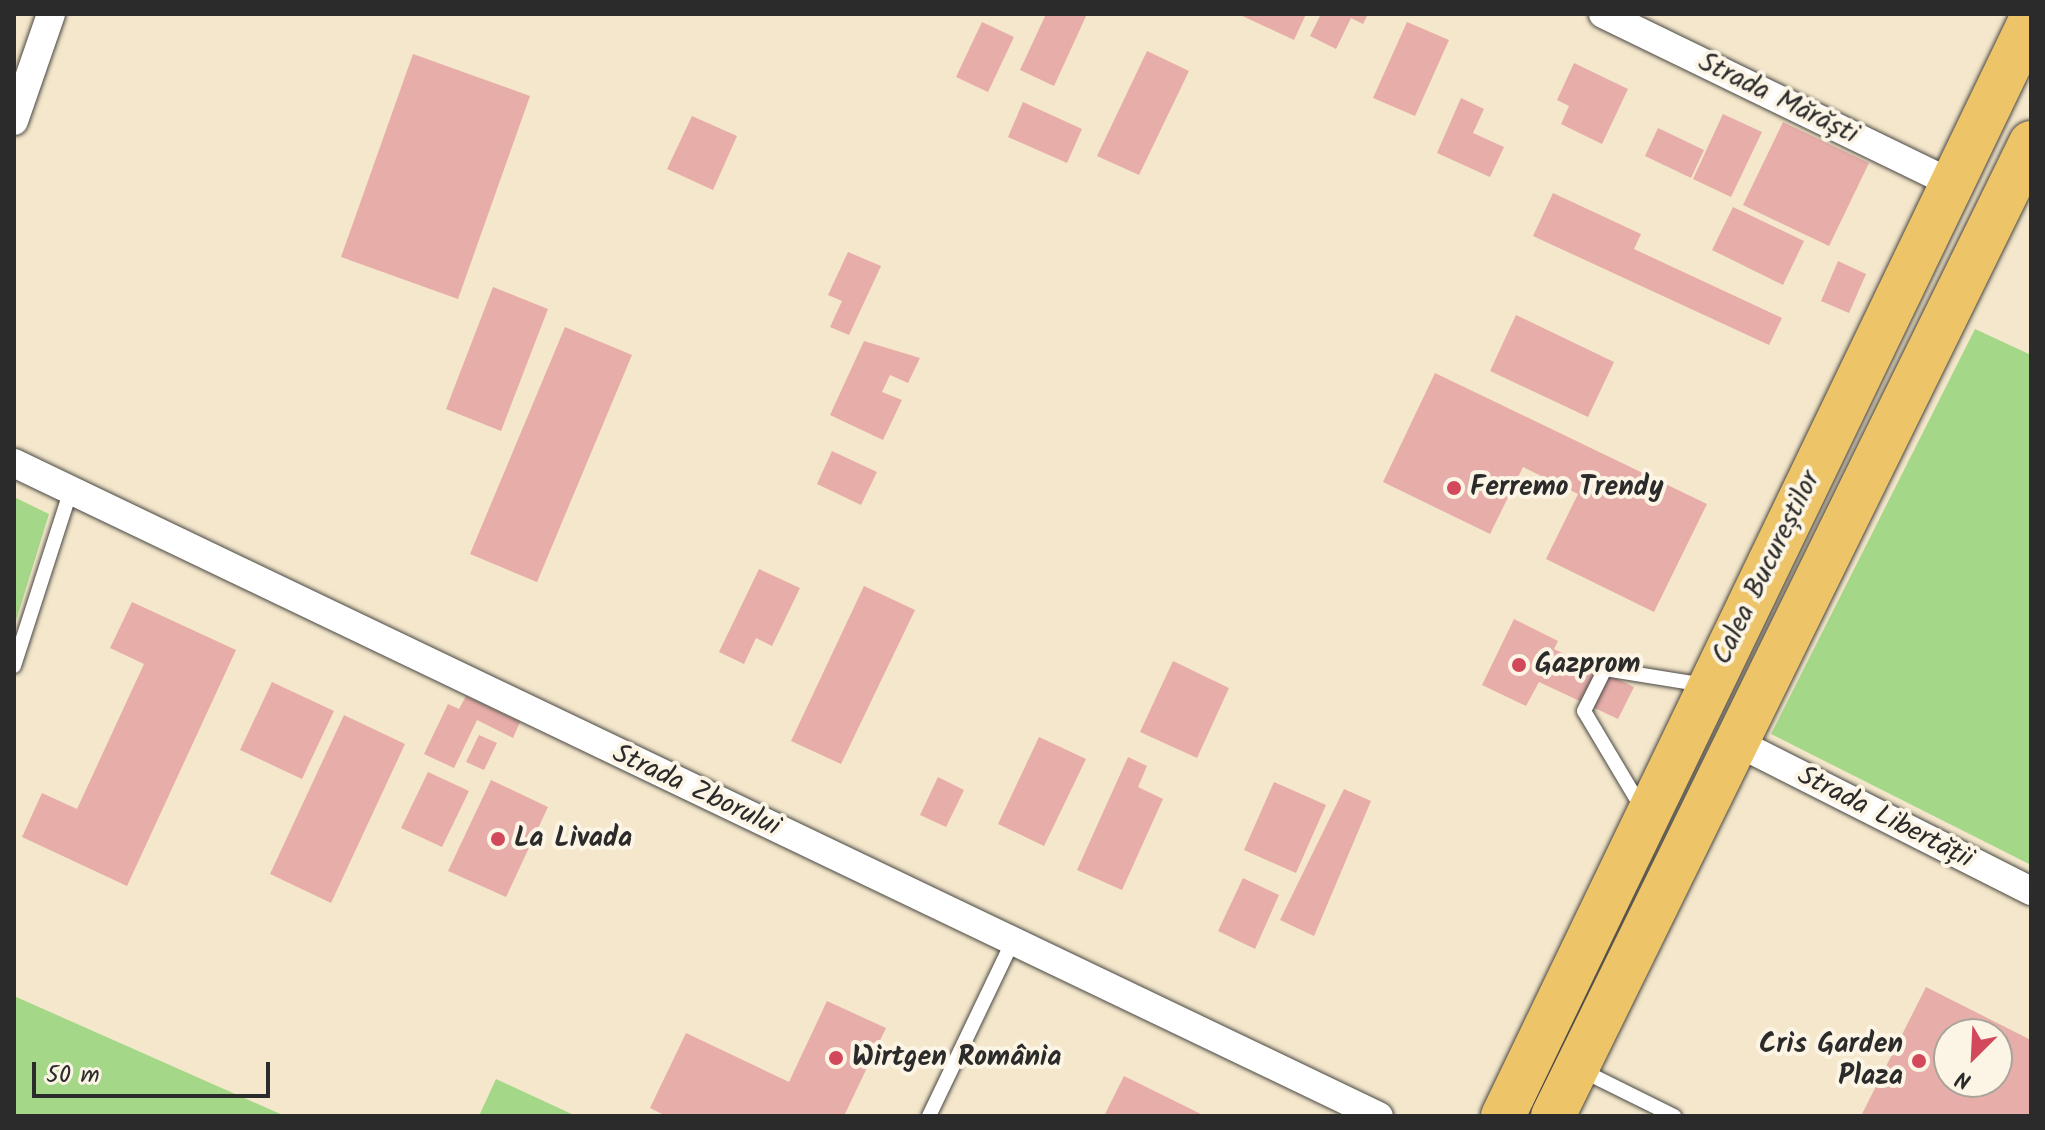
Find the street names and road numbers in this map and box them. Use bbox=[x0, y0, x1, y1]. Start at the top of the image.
street label: Strada Mărăști bbox=[1693, 46, 1863, 152]
street label: Calea Bucureștilor bbox=[1706, 466, 1828, 670]
street label: Strada Zborului bbox=[607, 738, 785, 844]
street label: Strada Libertății bbox=[1792, 759, 1978, 877]

